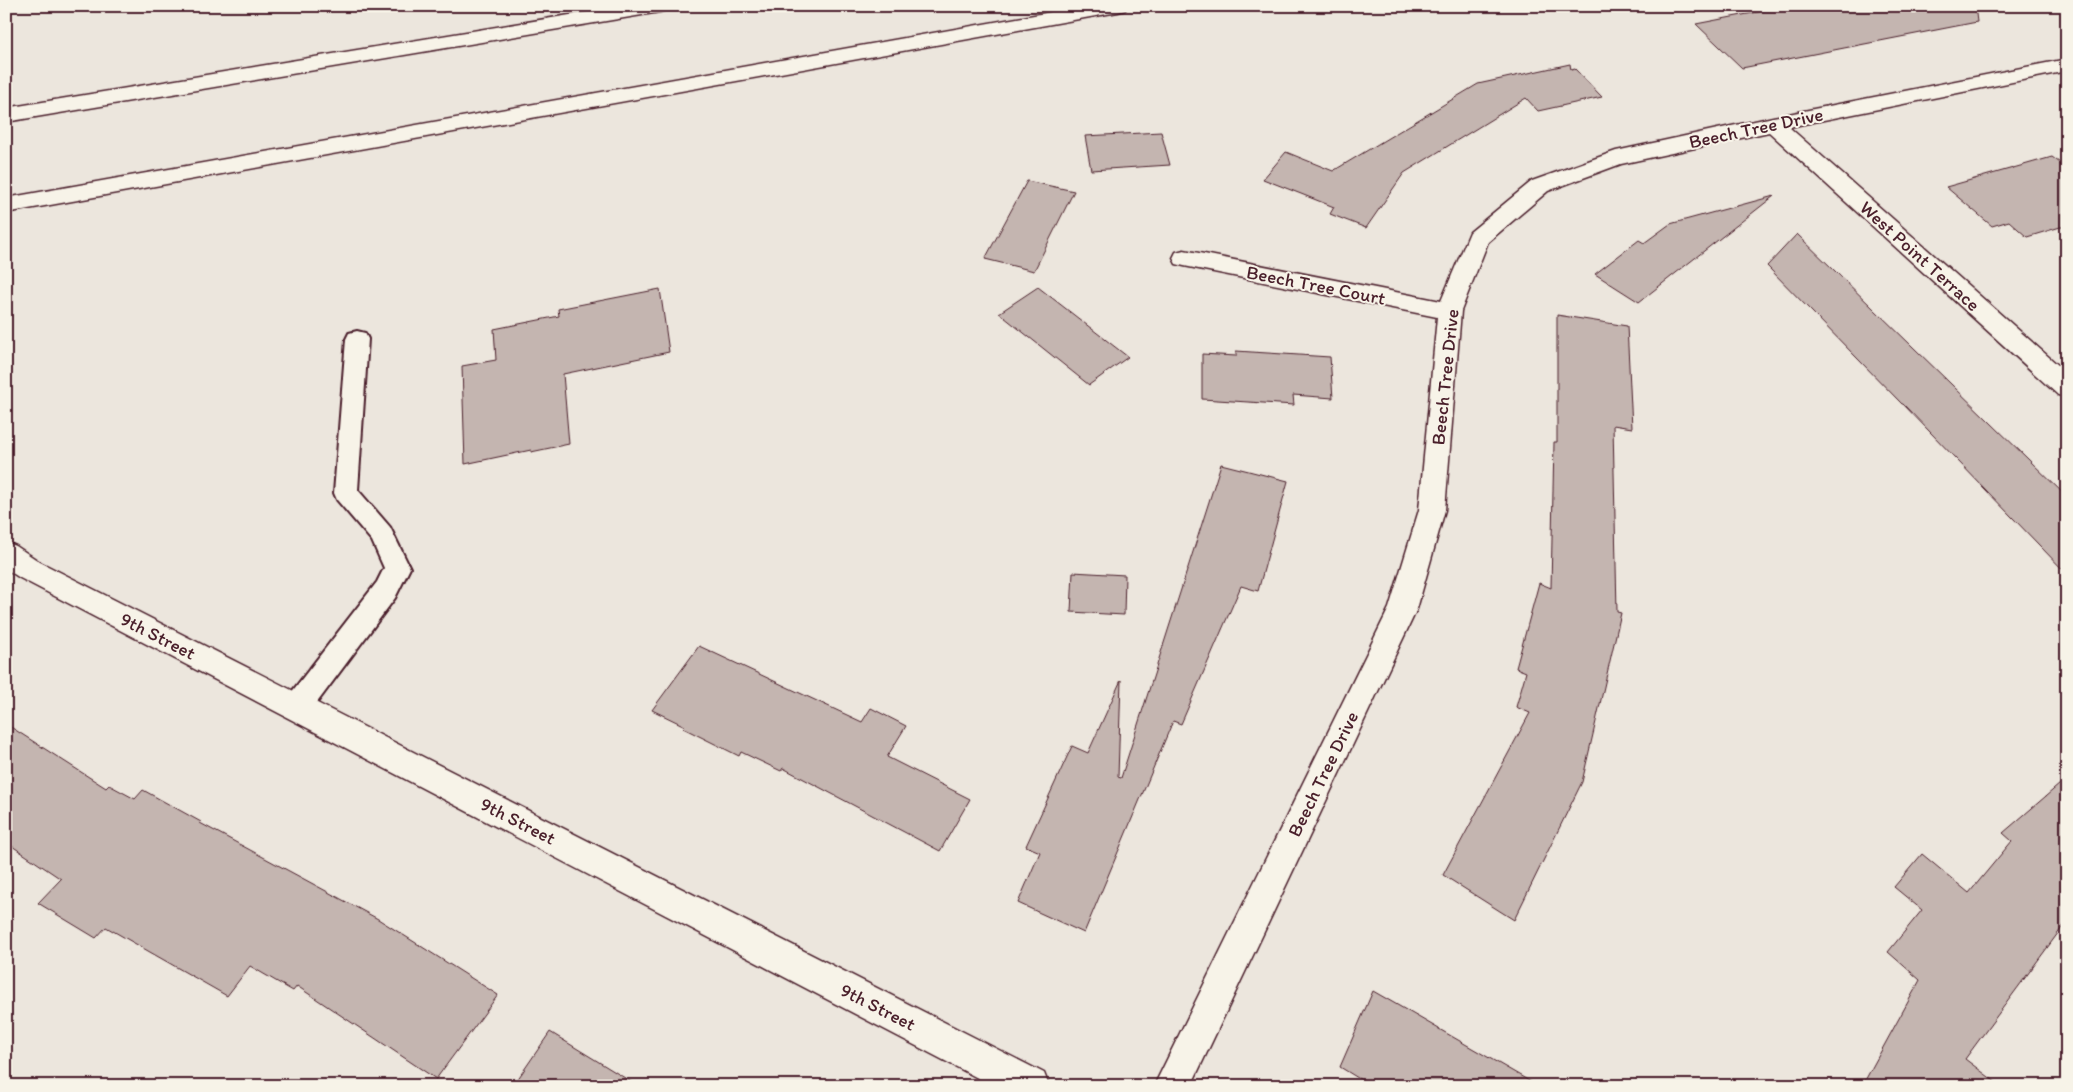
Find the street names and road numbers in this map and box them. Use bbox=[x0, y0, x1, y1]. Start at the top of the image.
street label: Beech Tree Drive bbox=[1687, 103, 1825, 153]
street label: West Point Terrace bbox=[1855, 196, 1985, 316]
street label: Beech Tree Court bbox=[1245, 260, 1387, 310]
street label: Beech Tree Drive bbox=[1426, 308, 1464, 446]
street label: 9th Street bbox=[116, 607, 200, 665]
street label: Beech Tree Drive bbox=[1283, 707, 1363, 841]
street label: 9th Street bbox=[476, 792, 560, 850]
street label: 9th Street bbox=[836, 978, 920, 1036]

